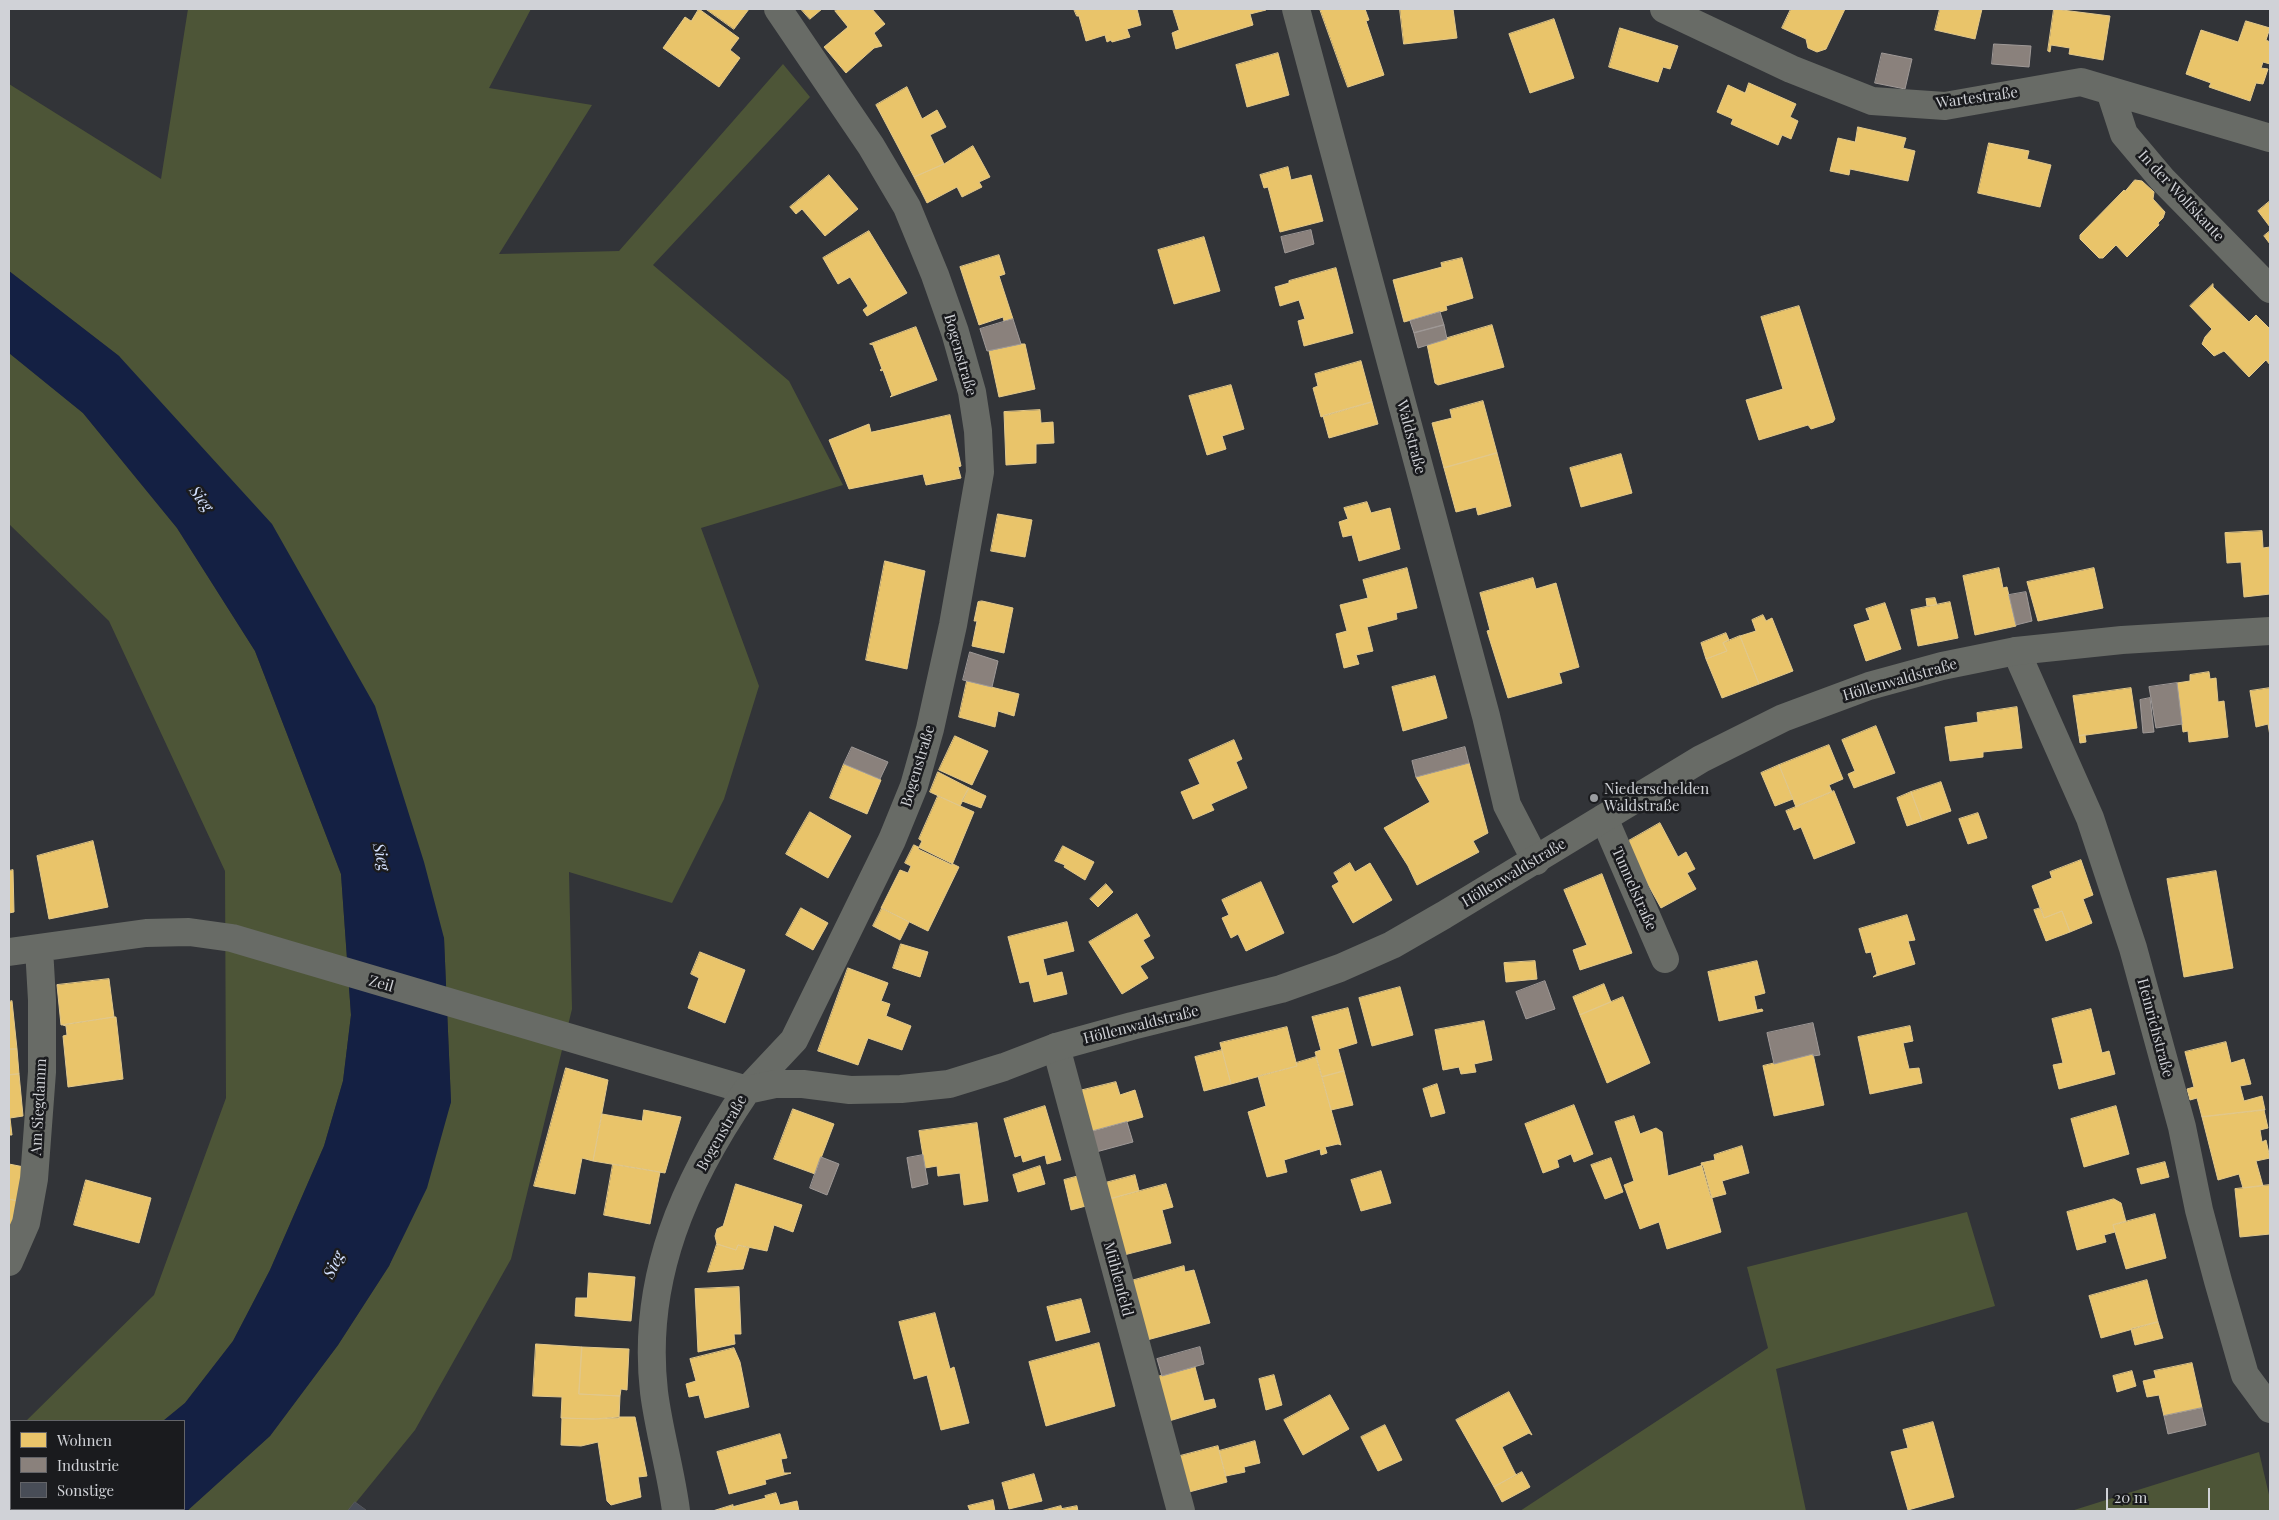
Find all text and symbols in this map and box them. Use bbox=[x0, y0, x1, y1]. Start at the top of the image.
street label: Wartestraße bbox=[1935, 83, 2019, 113]
street label: In der Wolfskaute bbox=[2134, 147, 2228, 245]
street label: Bogenstraße bbox=[940, 312, 980, 398]
street label: Waldstraße bbox=[1393, 398, 1429, 476]
water label: Sieg bbox=[185, 482, 217, 516]
street label: Höllenwaldstraße bbox=[1841, 655, 1959, 705]
street label: Bogenstraße bbox=[897, 723, 939, 809]
place label: Niederschelden Waldstraße bbox=[1604, 780, 1709, 815]
marker: Niederschelden Waldstraße bbox=[1588, 792, 1600, 804]
street label: Höllenwaldstraße bbox=[1459, 835, 1569, 911]
water label: Sieg bbox=[368, 841, 394, 873]
street label: Tunnelstraße bbox=[1608, 845, 1660, 933]
street label: Zeil bbox=[366, 972, 396, 996]
street label: Heinrichstraße bbox=[2133, 977, 2177, 1079]
street label: Höllenwaldstraße bbox=[1081, 1002, 1201, 1048]
street label: Am Siegdamm bbox=[27, 1058, 51, 1156]
street label: Bogenstraße bbox=[693, 1092, 751, 1174]
street label: Mühlenfeld bbox=[1099, 1240, 1137, 1318]
water label: Sieg bbox=[319, 1248, 349, 1282]
legend bbox=[10, 1420, 185, 1510]
text: Wohnen bbox=[57, 1430, 112, 1450]
text: Industrie bbox=[57, 1455, 119, 1475]
scale bar bbox=[2109, 1478, 2213, 1510]
text: Sonstige bbox=[57, 1480, 114, 1500]
text: 20 m bbox=[2114, 1487, 2147, 1507]

